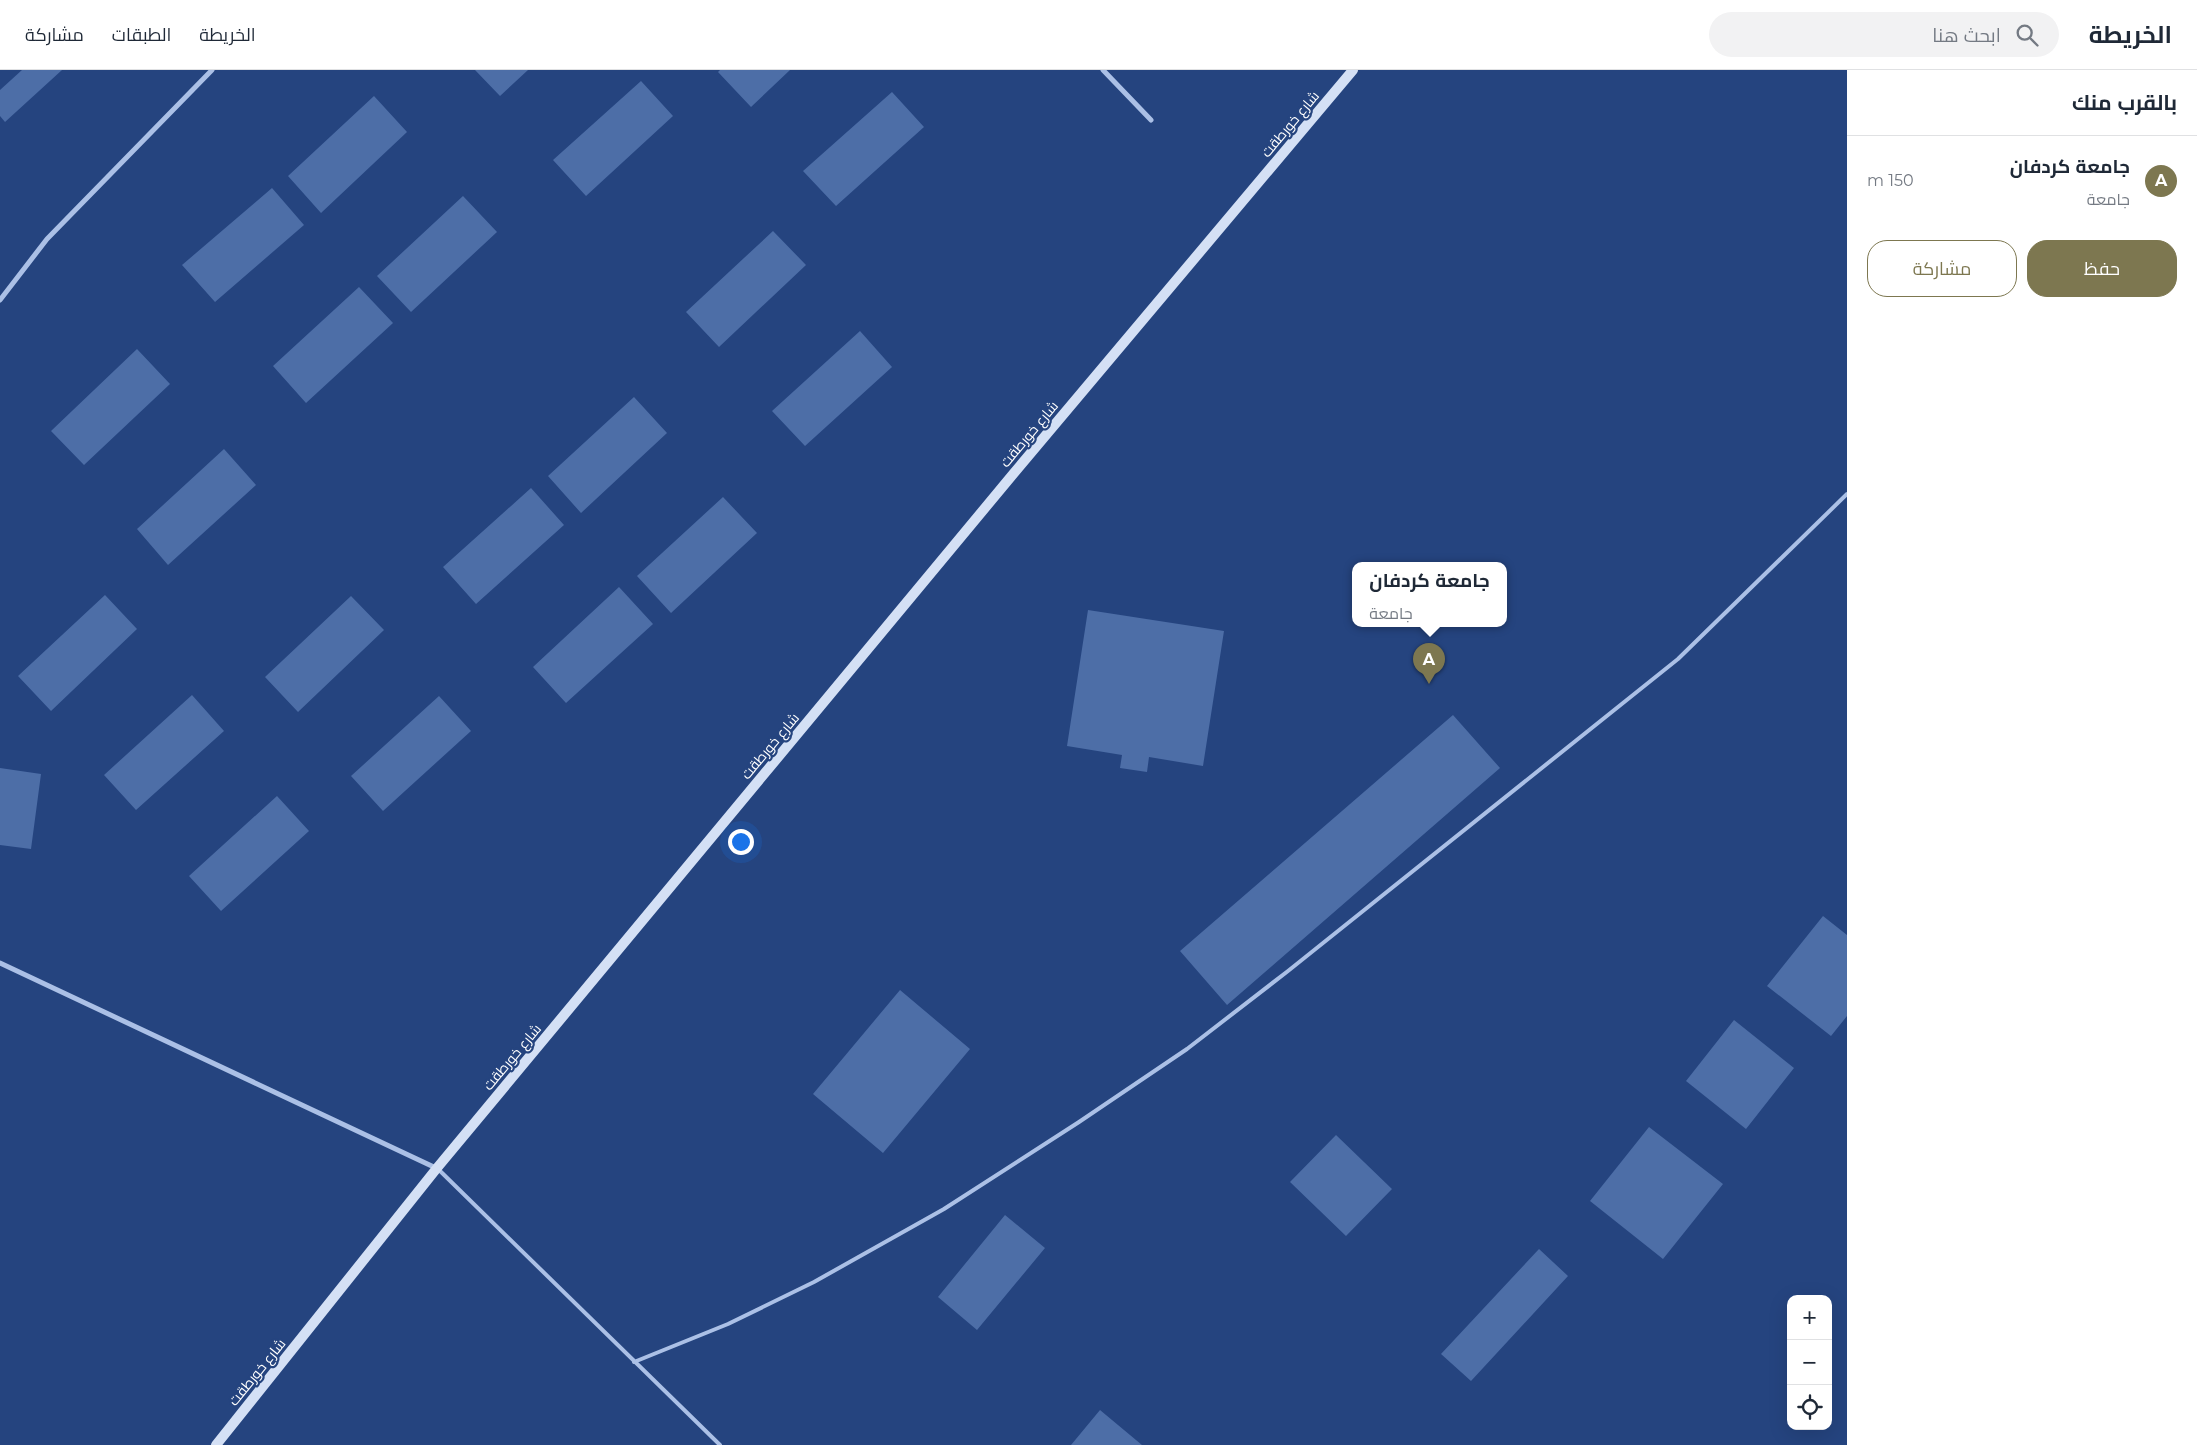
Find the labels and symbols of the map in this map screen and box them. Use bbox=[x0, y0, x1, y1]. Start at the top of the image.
street label: شارع خورطقت bbox=[1257, 87, 1323, 161]
street label: شارع خورطقت bbox=[996, 397, 1062, 471]
pin: A bbox=[1413, 643, 1445, 684]
street label: شارع خورطقت bbox=[737, 709, 803, 783]
your location bbox=[728, 829, 754, 855]
street label: شارع خورطقت bbox=[479, 1020, 545, 1094]
street label: شارع خورطقت bbox=[224, 1335, 290, 1409]

